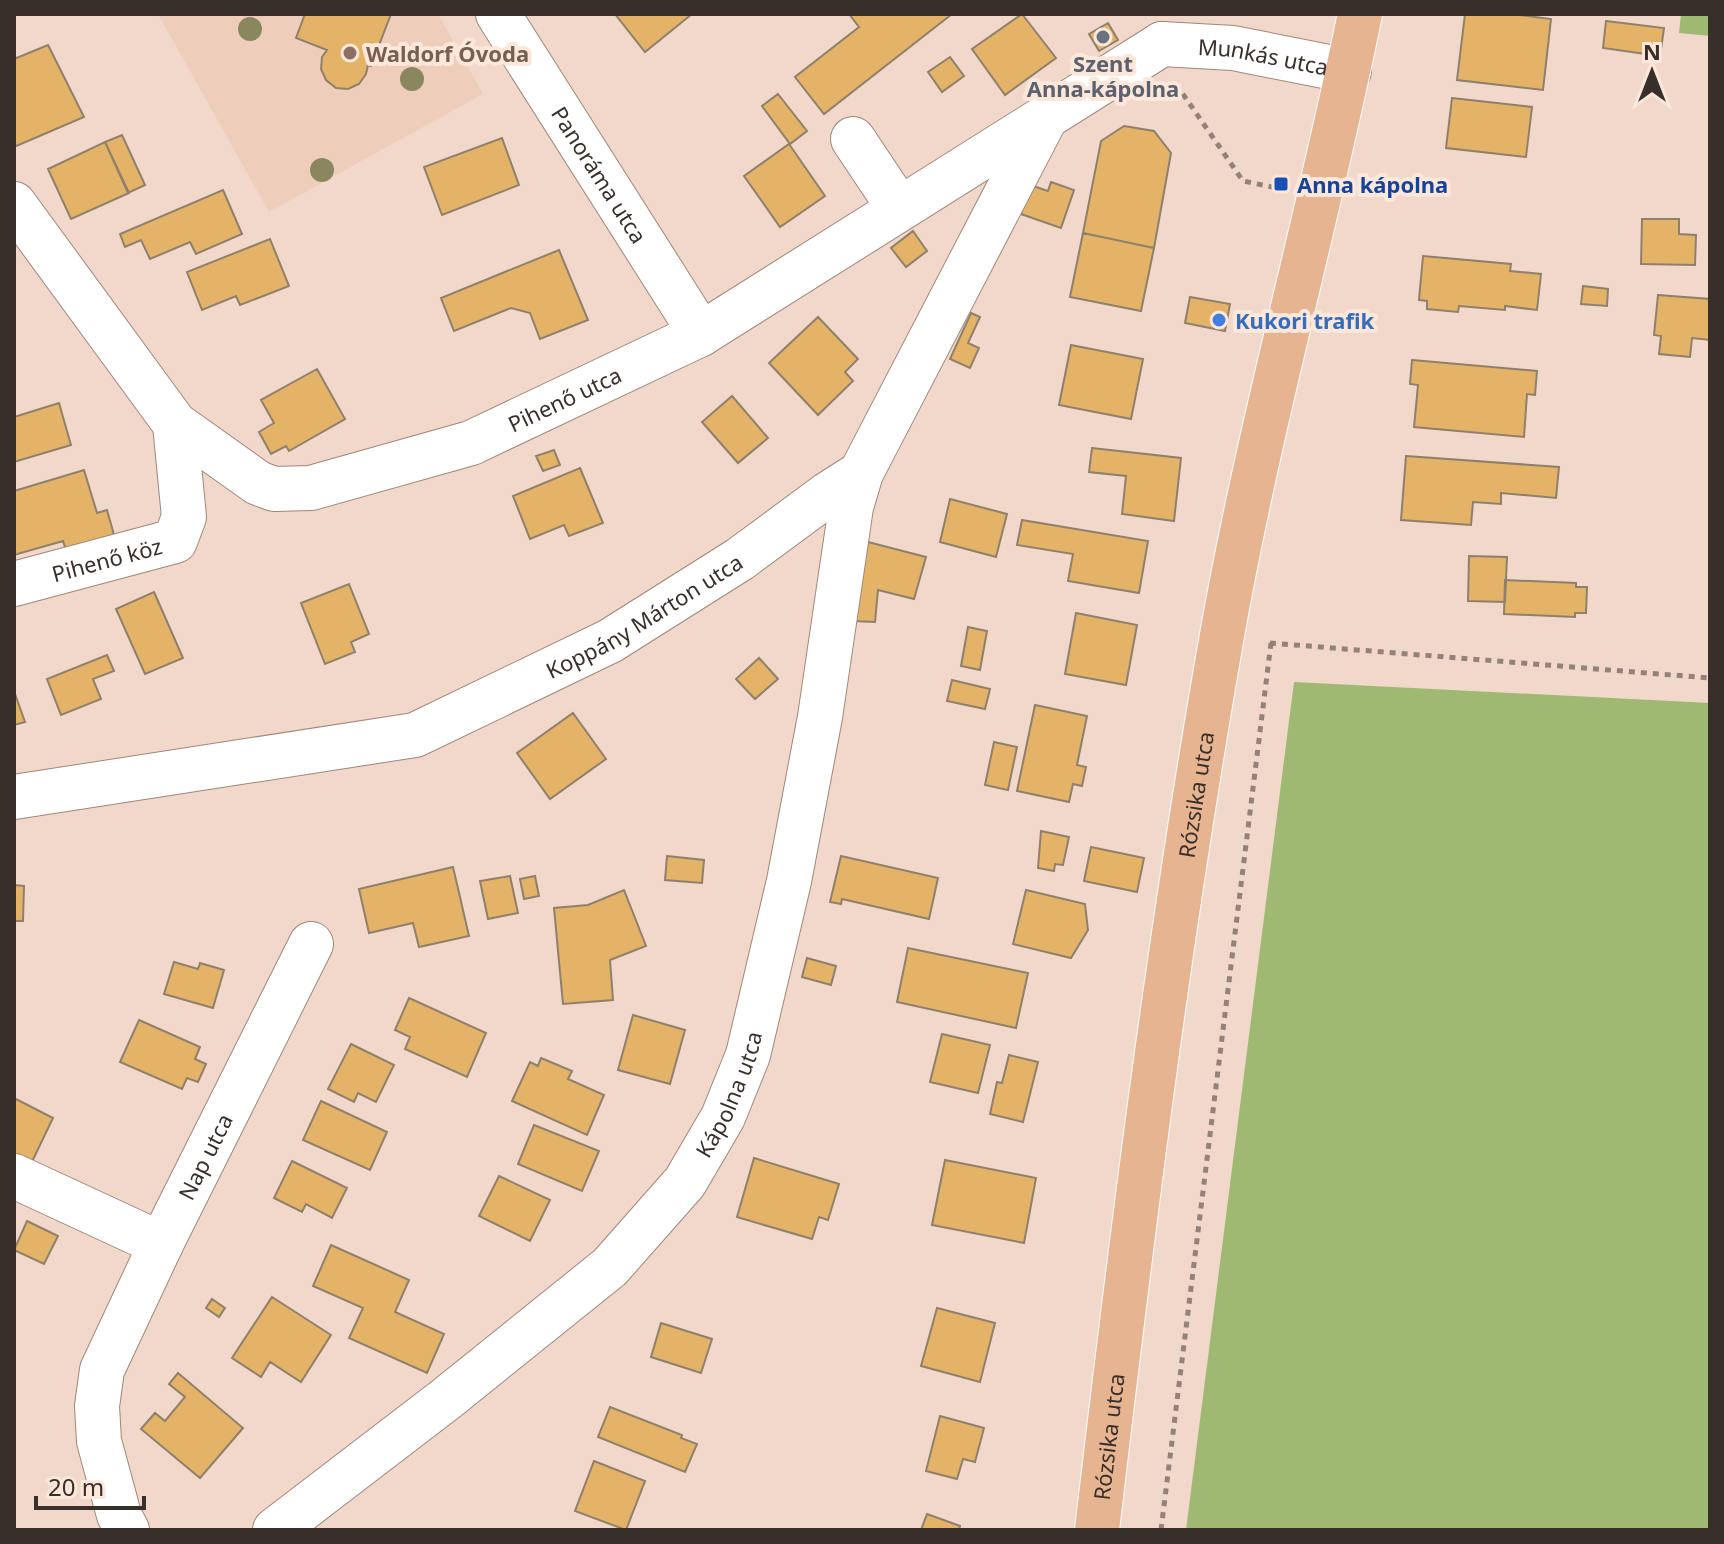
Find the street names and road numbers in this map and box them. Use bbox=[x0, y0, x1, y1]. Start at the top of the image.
street label: Munkás utca bbox=[1197, 31, 1331, 82]
street label: Panoráma utca bbox=[545, 100, 654, 249]
street label: Pihenő utca bbox=[503, 359, 626, 438]
street label: Pihenő köz bbox=[48, 530, 165, 588]
street label: Koppány Márton utca bbox=[540, 546, 748, 685]
street label: Rózsika utca bbox=[1171, 729, 1220, 860]
street label: Kápolna utca bbox=[688, 1028, 768, 1162]
street label: Nap utca bbox=[171, 1108, 239, 1205]
street label: Rózsika utca bbox=[1086, 1371, 1131, 1502]

